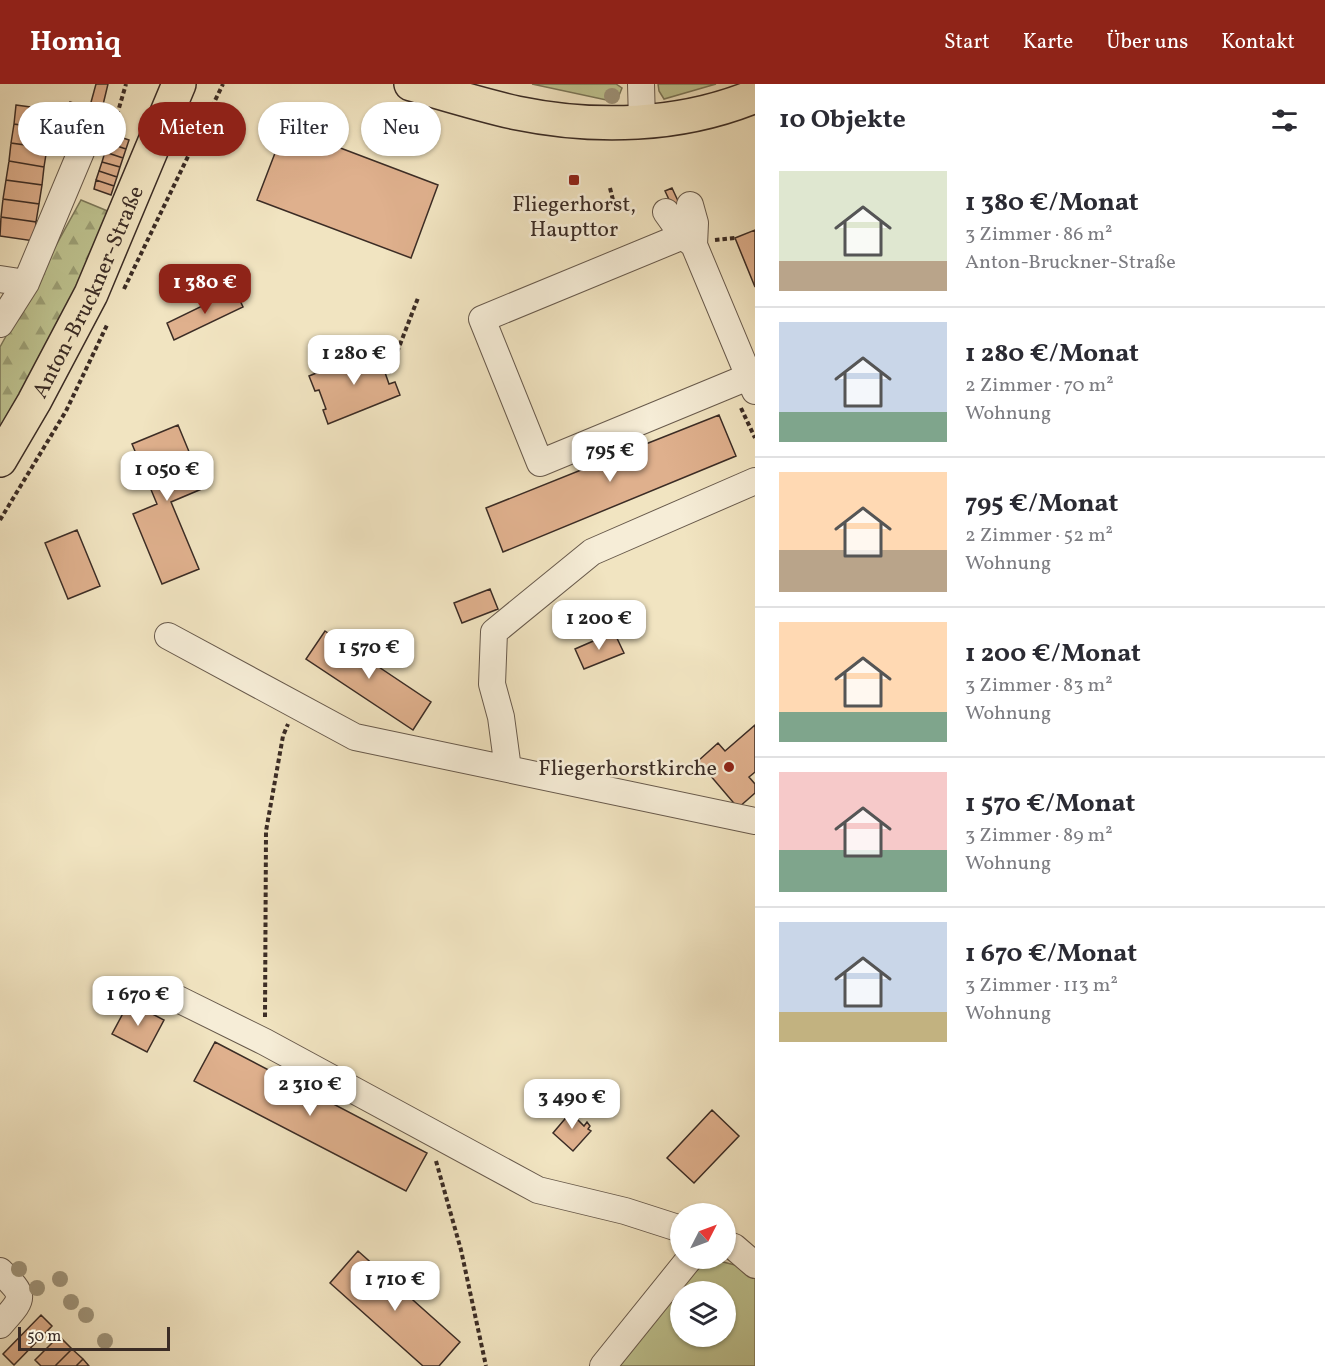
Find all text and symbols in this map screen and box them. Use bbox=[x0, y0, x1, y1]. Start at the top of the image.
text: Homiq bbox=[30, 23, 121, 62]
text: Start bbox=[944, 28, 990, 57]
text: Karte bbox=[1023, 28, 1073, 57]
text: Über uns bbox=[1106, 28, 1188, 57]
text: Kontakt bbox=[1221, 28, 1295, 57]
chip: Kaufen bbox=[18, 102, 126, 156]
chip: Mieten bbox=[138, 102, 246, 156]
chip: Filter bbox=[258, 102, 349, 156]
chip: Neu bbox=[361, 102, 441, 156]
text: 10 Objekte bbox=[779, 102, 906, 138]
icon: filters bbox=[1268, 104, 1301, 137]
marker: Fliegerhorst, Haupttor bbox=[567, 173, 581, 187]
street label: Anton-Bruckner-Straße bbox=[26, 181, 153, 404]
text: 1 380 €/Monat bbox=[965, 185, 1139, 221]
place label: Fliegerhorst, Haupttor bbox=[512, 190, 636, 246]
icon: home bbox=[827, 195, 899, 267]
text: 3 Zimmer · 86 m² bbox=[965, 221, 1112, 249]
text: Anton-Bruckner-Straße bbox=[965, 249, 1176, 277]
pin: 1 380 € bbox=[150, 264, 260, 315]
text: 1 380 € bbox=[173, 269, 237, 297]
pin: 1 280 € bbox=[299, 335, 409, 386]
text: 1 280 €/Monat bbox=[965, 336, 1139, 372]
text: 1 280 € bbox=[322, 340, 386, 368]
icon: home bbox=[827, 346, 899, 418]
text: 2 Zimmer · 70 m² bbox=[965, 372, 1114, 400]
text: Wohnung bbox=[965, 400, 1051, 428]
pin: 795 € bbox=[568, 432, 652, 483]
text: 795 € bbox=[586, 437, 634, 465]
pin: 1 050 € bbox=[112, 451, 222, 502]
text: 1 050 € bbox=[135, 456, 199, 484]
text: 795 €/Monat bbox=[965, 486, 1118, 522]
icon: home bbox=[827, 496, 899, 568]
text: 2 Zimmer · 52 m² bbox=[965, 522, 1113, 550]
text: Wohnung bbox=[965, 550, 1051, 578]
pin: 1 200 € bbox=[544, 600, 654, 651]
text: 1 200 € bbox=[566, 605, 632, 633]
pin: 1 570 € bbox=[314, 629, 424, 680]
text: 1 570 € bbox=[338, 634, 400, 662]
text: 1 200 €/Monat bbox=[965, 636, 1141, 672]
icon: home bbox=[827, 646, 899, 718]
text: 3 Zimmer · 83 m² bbox=[965, 672, 1113, 700]
text: Wohnung bbox=[965, 700, 1051, 728]
place label: Fliegerhorstkirche bbox=[538, 754, 717, 785]
marker: Fliegerhorstkirche bbox=[722, 760, 736, 774]
text: 1 570 €/Monat bbox=[965, 786, 1135, 822]
icon: home bbox=[827, 796, 899, 868]
text: 3 Zimmer · 89 m² bbox=[965, 822, 1113, 850]
text: Wohnung bbox=[965, 850, 1051, 878]
text: 1 670 €/Monat bbox=[965, 936, 1137, 972]
icon: home bbox=[827, 946, 899, 1018]
text: 3 Zimmer · 113 m² bbox=[965, 972, 1118, 1000]
pin: 1 670 € bbox=[83, 976, 193, 1027]
text: 1 670 € bbox=[107, 981, 169, 1009]
text: Wohnung bbox=[965, 1000, 1051, 1028]
pin: 2 310 € bbox=[255, 1066, 365, 1117]
text: 2 310 € bbox=[278, 1071, 342, 1099]
pin: 3 490 € bbox=[517, 1079, 627, 1130]
text: 3 490 € bbox=[538, 1084, 606, 1112]
north arrow bbox=[670, 1203, 736, 1269]
map controls bbox=[670, 1203, 736, 1347]
pin: 1 710 € bbox=[340, 1261, 450, 1312]
text: 1 710 € bbox=[365, 1266, 425, 1294]
button: layers bbox=[670, 1281, 736, 1347]
scale bar bbox=[18, 1324, 170, 1352]
text: 50 m bbox=[27, 1326, 61, 1348]

